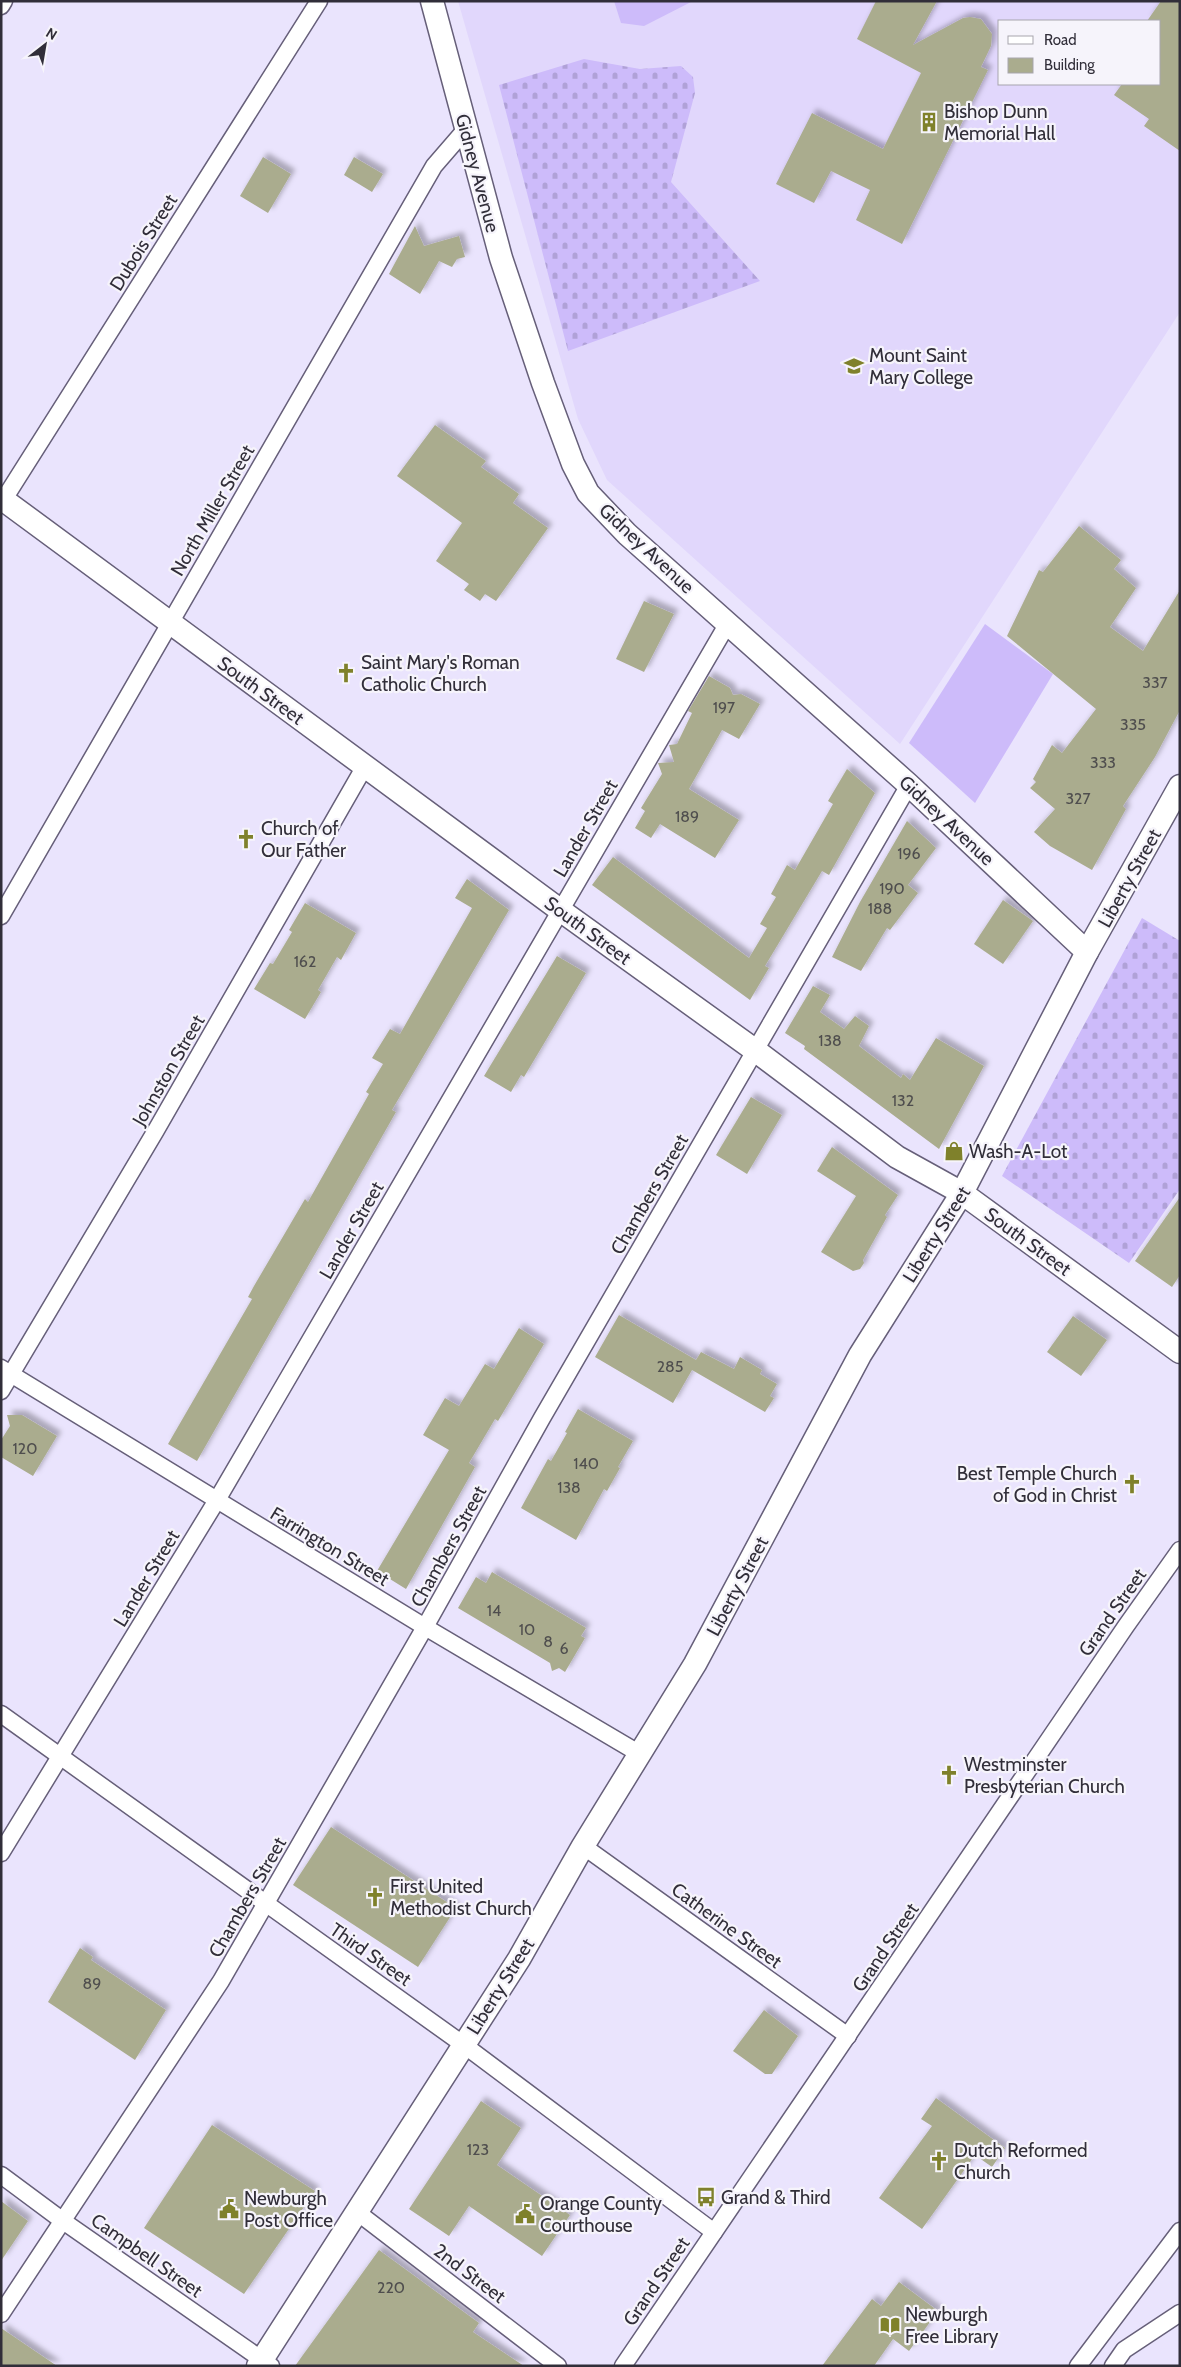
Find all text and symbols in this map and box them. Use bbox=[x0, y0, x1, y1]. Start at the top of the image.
north arrow bbox=[20, 20, 70, 70]
legend bbox=[998, 20, 1161, 85]
text: N bbox=[43, 24, 61, 44]
text: Road bbox=[1044, 31, 1077, 49]
text: Building bbox=[1044, 56, 1095, 74]
place label: Bishop Dunn Memorial Hall bbox=[944, 100, 1056, 145]
street label: Gidney Avenue bbox=[451, 111, 504, 235]
building icon: Bishop Dunn Memorial Hall bbox=[918, 111, 940, 133]
street label: Dubois Street bbox=[105, 189, 183, 295]
place label: Mount Saint Mary College bbox=[869, 344, 973, 389]
school or university icon: Mount Saint Mary College bbox=[843, 355, 865, 377]
street label: North Miller Street bbox=[166, 440, 260, 580]
street label: Gidney Avenue bbox=[594, 498, 699, 598]
street label: South Street bbox=[213, 651, 309, 730]
place label: Saint Mary's Roman Catholic Church bbox=[361, 651, 520, 696]
church icon: Saint Mary's Roman Catholic Church bbox=[335, 662, 357, 684]
house number: 337 bbox=[1142, 673, 1168, 692]
house number: 197 bbox=[713, 698, 735, 717]
house number: 335 bbox=[1120, 715, 1146, 734]
house number: 333 bbox=[1090, 753, 1116, 772]
street label: Gidney Avenue bbox=[894, 770, 999, 870]
street label: Lander Street bbox=[548, 775, 623, 881]
house number: 327 bbox=[1065, 789, 1091, 808]
house number: 189 bbox=[675, 807, 699, 826]
place label: Church of Our Father bbox=[261, 817, 346, 862]
street label: Liberty Street bbox=[1093, 825, 1166, 931]
church icon: Church of Our Father bbox=[235, 828, 257, 850]
house number: 196 bbox=[897, 844, 921, 863]
house number: 190 bbox=[879, 879, 905, 898]
street label: South Street bbox=[540, 891, 636, 970]
house number: 188 bbox=[868, 899, 892, 918]
house number: 162 bbox=[294, 952, 316, 971]
street label: Johnston Street bbox=[127, 1010, 210, 1131]
house number: 138 bbox=[818, 1031, 842, 1050]
house number: 132 bbox=[892, 1091, 914, 1110]
street label: Chambers Street bbox=[606, 1130, 693, 1258]
shop icon: Wash-A-Lot bbox=[943, 1140, 965, 1162]
place label: Wash-A-Lot bbox=[969, 1140, 1068, 1163]
street label: Lander Street bbox=[314, 1177, 389, 1283]
street label: Liberty Street bbox=[898, 1181, 975, 1287]
street label: South Street bbox=[980, 1202, 1076, 1281]
house number: 285 bbox=[657, 1357, 683, 1376]
house number: 120 bbox=[13, 1439, 37, 1458]
house number: 140 bbox=[573, 1454, 599, 1473]
place label: Best Temple Church of God in Christ bbox=[957, 1462, 1118, 1507]
church icon: Best Temple Church of God in Christ bbox=[1121, 1473, 1143, 1495]
house number: 138 bbox=[557, 1478, 581, 1497]
street label: Chambers Street bbox=[406, 1481, 492, 1611]
street label: Farrington Street bbox=[266, 1502, 394, 1591]
street label: Lander Street bbox=[109, 1525, 185, 1631]
street label: Liberty Street bbox=[702, 1532, 773, 1640]
street label: Grand Street bbox=[1074, 1563, 1151, 1661]
house number: 14 bbox=[487, 1601, 501, 1620]
house number: 10 bbox=[519, 1620, 535, 1639]
house number: 8 bbox=[543, 1632, 553, 1651]
house number: 6 bbox=[559, 1639, 569, 1658]
place label: Westminster Presbyterian Church bbox=[964, 1753, 1125, 1798]
church icon: Westminster Presbyterian Church bbox=[938, 1764, 960, 1786]
street label: Chambers Street bbox=[204, 1833, 291, 1961]
place label: First United Methodist Church bbox=[390, 1875, 532, 1920]
street label: Catherine Street bbox=[667, 1878, 787, 1973]
church icon: First United Methodist Church bbox=[364, 1886, 386, 1908]
street label: Grand Street bbox=[847, 1898, 924, 1996]
street label: Third Street bbox=[326, 1918, 416, 1991]
street label: Liberty Street bbox=[462, 1933, 539, 2039]
house number: 89 bbox=[83, 1974, 101, 1993]
place label: Dutch Reformed Church bbox=[954, 2139, 1088, 2184]
house number: 123 bbox=[467, 2140, 489, 2159]
church icon: Dutch Reformed Church bbox=[928, 2150, 950, 2172]
bus stop icon: Grand & Third bbox=[695, 2186, 717, 2208]
place label: Grand & Third bbox=[721, 2186, 831, 2209]
place label: Newburgh Post Office bbox=[244, 2187, 333, 2232]
place label: Orange County Courthouse bbox=[540, 2192, 662, 2237]
public building icon: Newburgh Post Office bbox=[218, 2198, 240, 2220]
public building icon: Orange County Courthouse bbox=[514, 2203, 536, 2225]
street label: Campbell Street bbox=[87, 2209, 207, 2303]
street label: Grand Street bbox=[618, 2232, 695, 2330]
street label: 2nd Street bbox=[429, 2239, 511, 2308]
house number: 220 bbox=[377, 2278, 405, 2297]
place label: Newburgh Free Library bbox=[905, 2303, 999, 2348]
library icon: Newburgh Free Library bbox=[879, 2314, 901, 2336]

